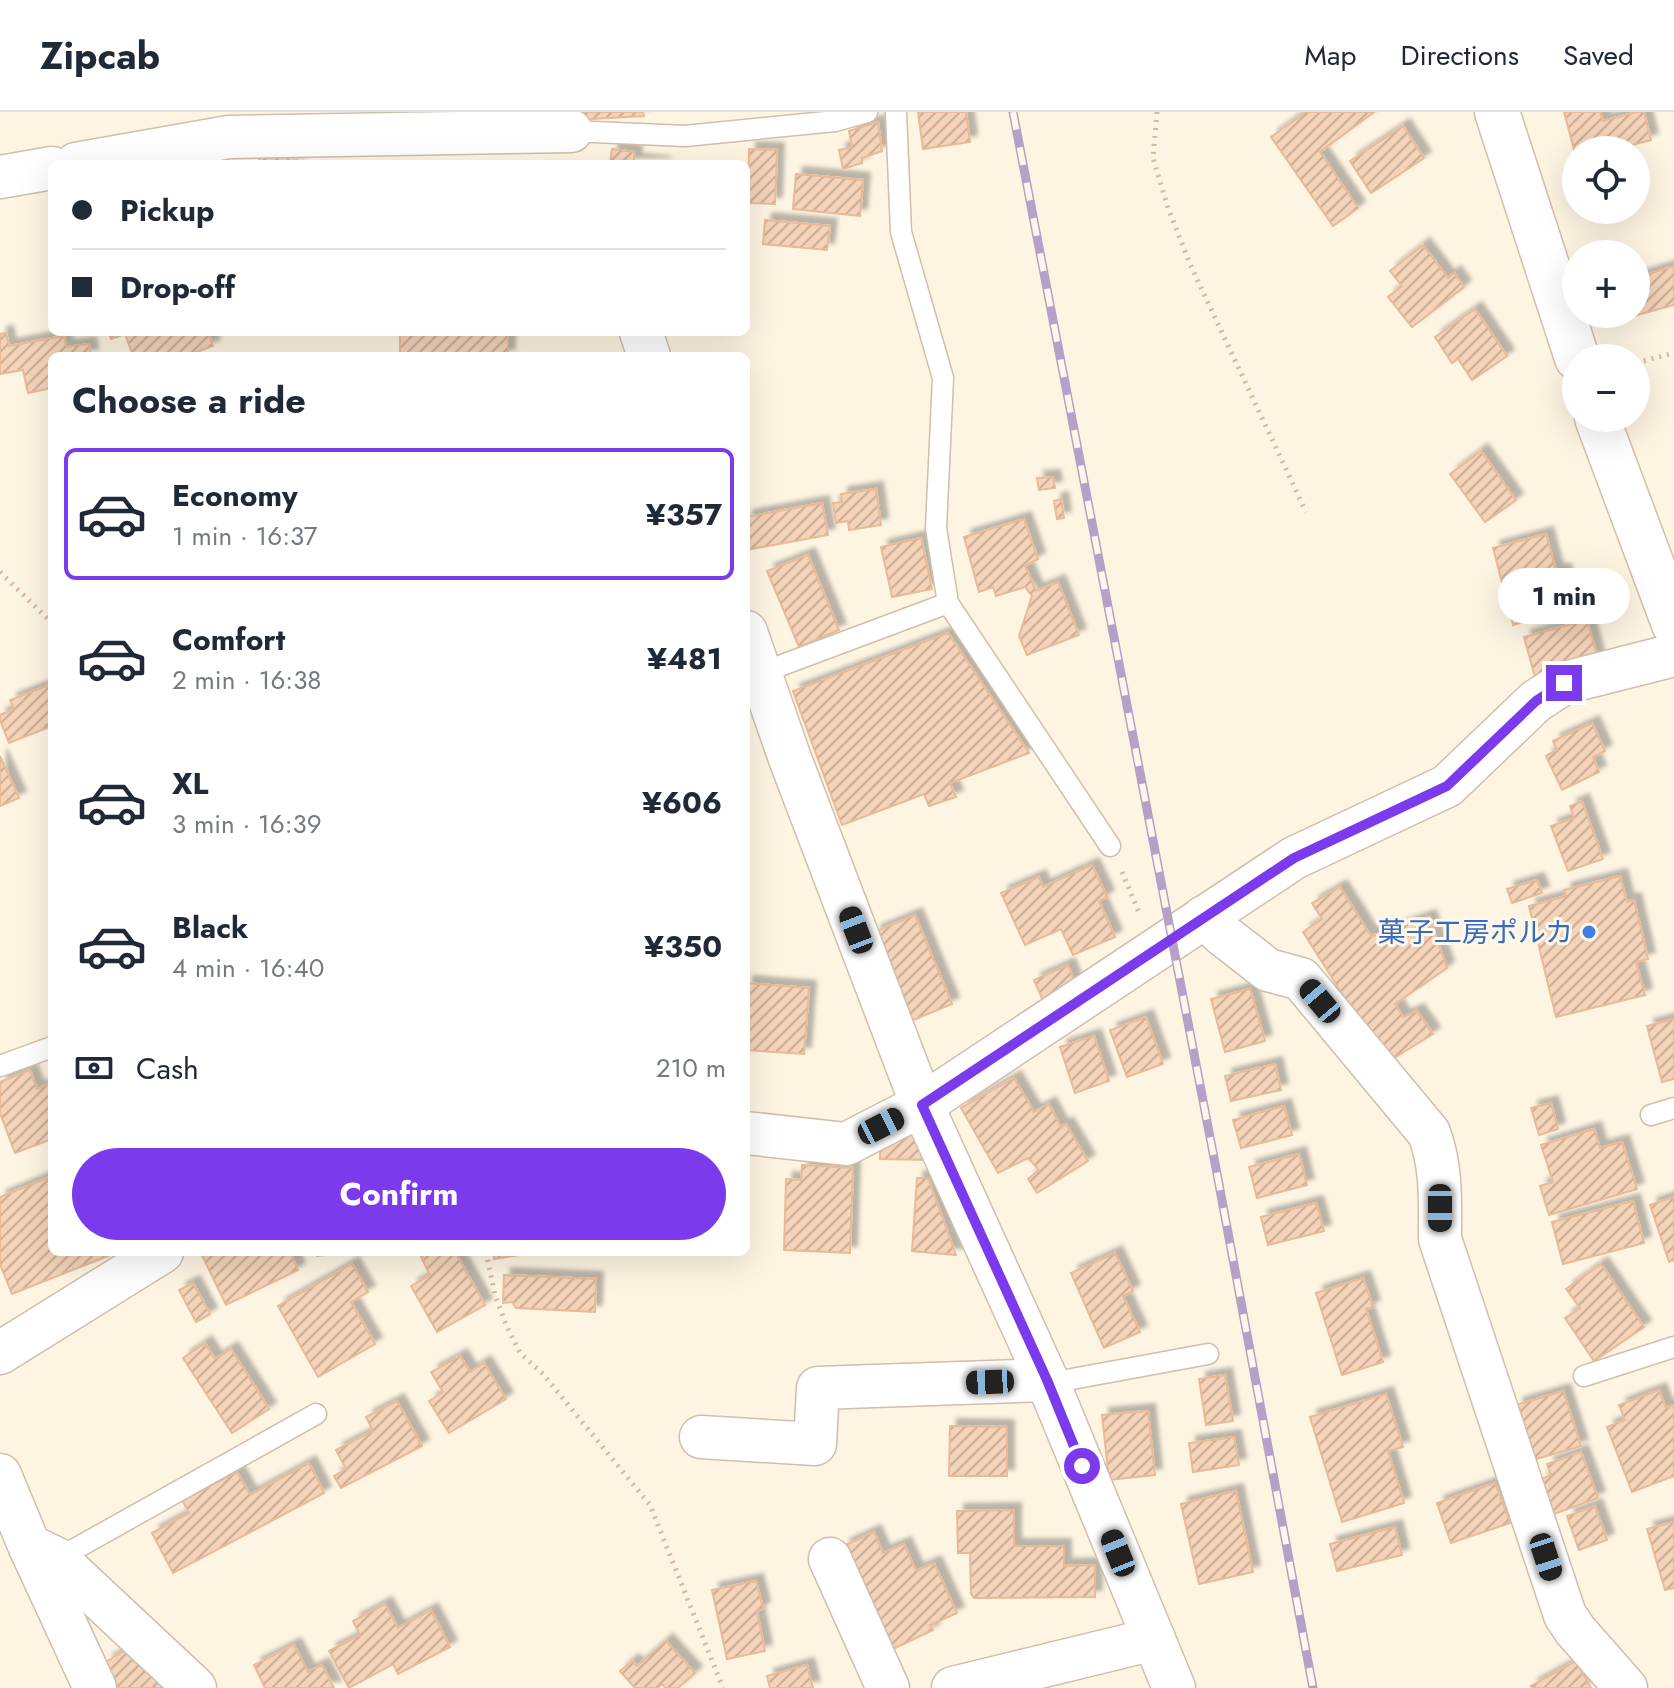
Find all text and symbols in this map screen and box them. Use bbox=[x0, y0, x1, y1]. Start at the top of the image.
text: Zipcab bbox=[40, 28, 160, 83]
text: Map bbox=[1304, 35, 1356, 76]
text: Directions bbox=[1400, 35, 1519, 76]
text: Saved bbox=[1563, 35, 1634, 76]
map controls bbox=[1562, 136, 1650, 432]
button: locate bbox=[1562, 136, 1650, 224]
text: Pickup bbox=[120, 189, 215, 232]
button: + bbox=[1562, 240, 1650, 328]
text: Drop-off bbox=[120, 266, 235, 309]
button: − bbox=[1562, 344, 1650, 432]
text: Choose a ride bbox=[72, 374, 306, 426]
text: Economy bbox=[172, 474, 298, 517]
icon: car bbox=[76, 478, 148, 550]
text: ¥357 bbox=[646, 493, 722, 536]
text: 1 min · 16:37 bbox=[172, 517, 318, 555]
callout: 1 min bbox=[1498, 567, 1630, 623]
text: 1 min bbox=[1532, 577, 1596, 615]
text: Comfort bbox=[172, 618, 285, 661]
icon: car bbox=[76, 622, 148, 694]
text: ¥481 bbox=[647, 637, 722, 680]
text: 2 min · 16:38 bbox=[172, 661, 322, 699]
route end bbox=[1546, 665, 1582, 701]
text: XL bbox=[172, 762, 208, 805]
icon: car bbox=[76, 766, 148, 838]
text: ¥606 bbox=[642, 781, 722, 824]
text: 3 min · 16:39 bbox=[172, 805, 322, 843]
car bbox=[836, 903, 876, 957]
text: Black bbox=[172, 906, 248, 949]
icon: car bbox=[76, 910, 148, 982]
place label: 菓子工房ポルカ bbox=[1378, 912, 1573, 953]
marker: 菓子工房ポルカ bbox=[1580, 923, 1598, 941]
text: ¥350 bbox=[644, 925, 722, 968]
text: 4 min · 16:40 bbox=[172, 949, 324, 987]
car bbox=[1295, 975, 1345, 1027]
icon: cash bbox=[72, 1046, 116, 1090]
text: Cash bbox=[136, 1047, 199, 1090]
text: 210 m bbox=[656, 1049, 726, 1087]
car bbox=[854, 1104, 908, 1148]
button: Confirm bbox=[72, 1148, 726, 1240]
car bbox=[1428, 1184, 1452, 1232]
car bbox=[966, 1369, 1014, 1395]
route start bbox=[1064, 1448, 1100, 1484]
car bbox=[1098, 1526, 1138, 1580]
car bbox=[1527, 1530, 1565, 1584]

